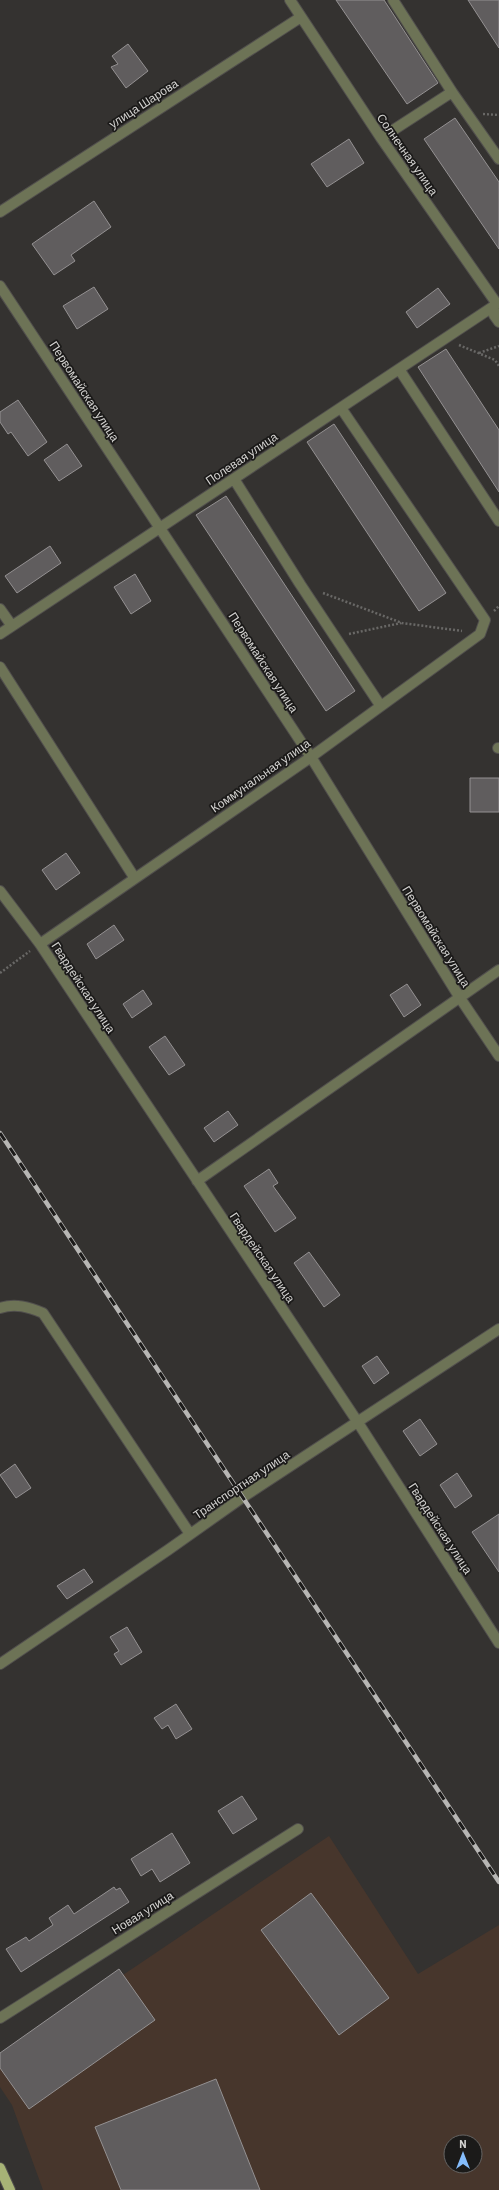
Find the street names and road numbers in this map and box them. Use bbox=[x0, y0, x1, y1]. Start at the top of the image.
street label: улица Шарова bbox=[106, 75, 181, 131]
street label: Солнечная улица bbox=[374, 110, 442, 198]
street label: Первомайская улица bbox=[47, 338, 123, 445]
street label: Полевая улица bbox=[202, 429, 280, 488]
street label: Первомайская улица bbox=[226, 609, 302, 716]
street label: Коммунальная улица bbox=[208, 735, 313, 815]
street label: Первомайская улица bbox=[399, 883, 474, 990]
street label: Гвардейская улица bbox=[49, 939, 119, 1036]
street label: Гвардейская улица bbox=[227, 1209, 299, 1306]
street label: Транспортная улица bbox=[190, 1446, 293, 1522]
street label: Гвардейская улица bbox=[406, 1480, 476, 1577]
street label: Новая улица bbox=[109, 1887, 176, 1937]

